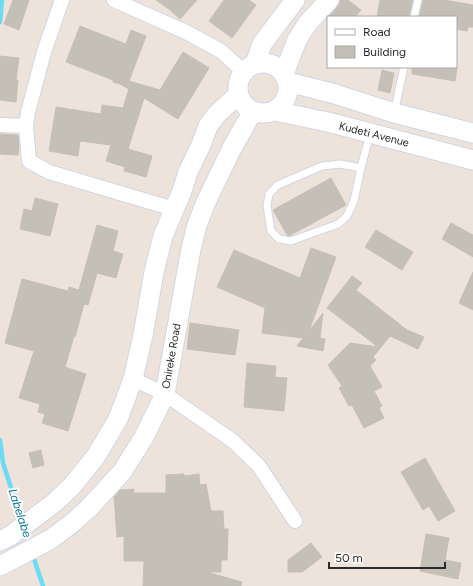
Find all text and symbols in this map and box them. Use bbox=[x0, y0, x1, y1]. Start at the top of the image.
legend bbox=[327, 16, 457, 68]
text: Road bbox=[363, 25, 391, 39]
text: Building bbox=[363, 45, 406, 59]
street label: Kudeti Avenue bbox=[337, 119, 410, 149]
street label: Onireke Road bbox=[159, 322, 184, 390]
water label: Labelabe bbox=[6, 487, 35, 539]
scale bar bbox=[329, 544, 445, 570]
text: 50 m bbox=[335, 551, 363, 565]

